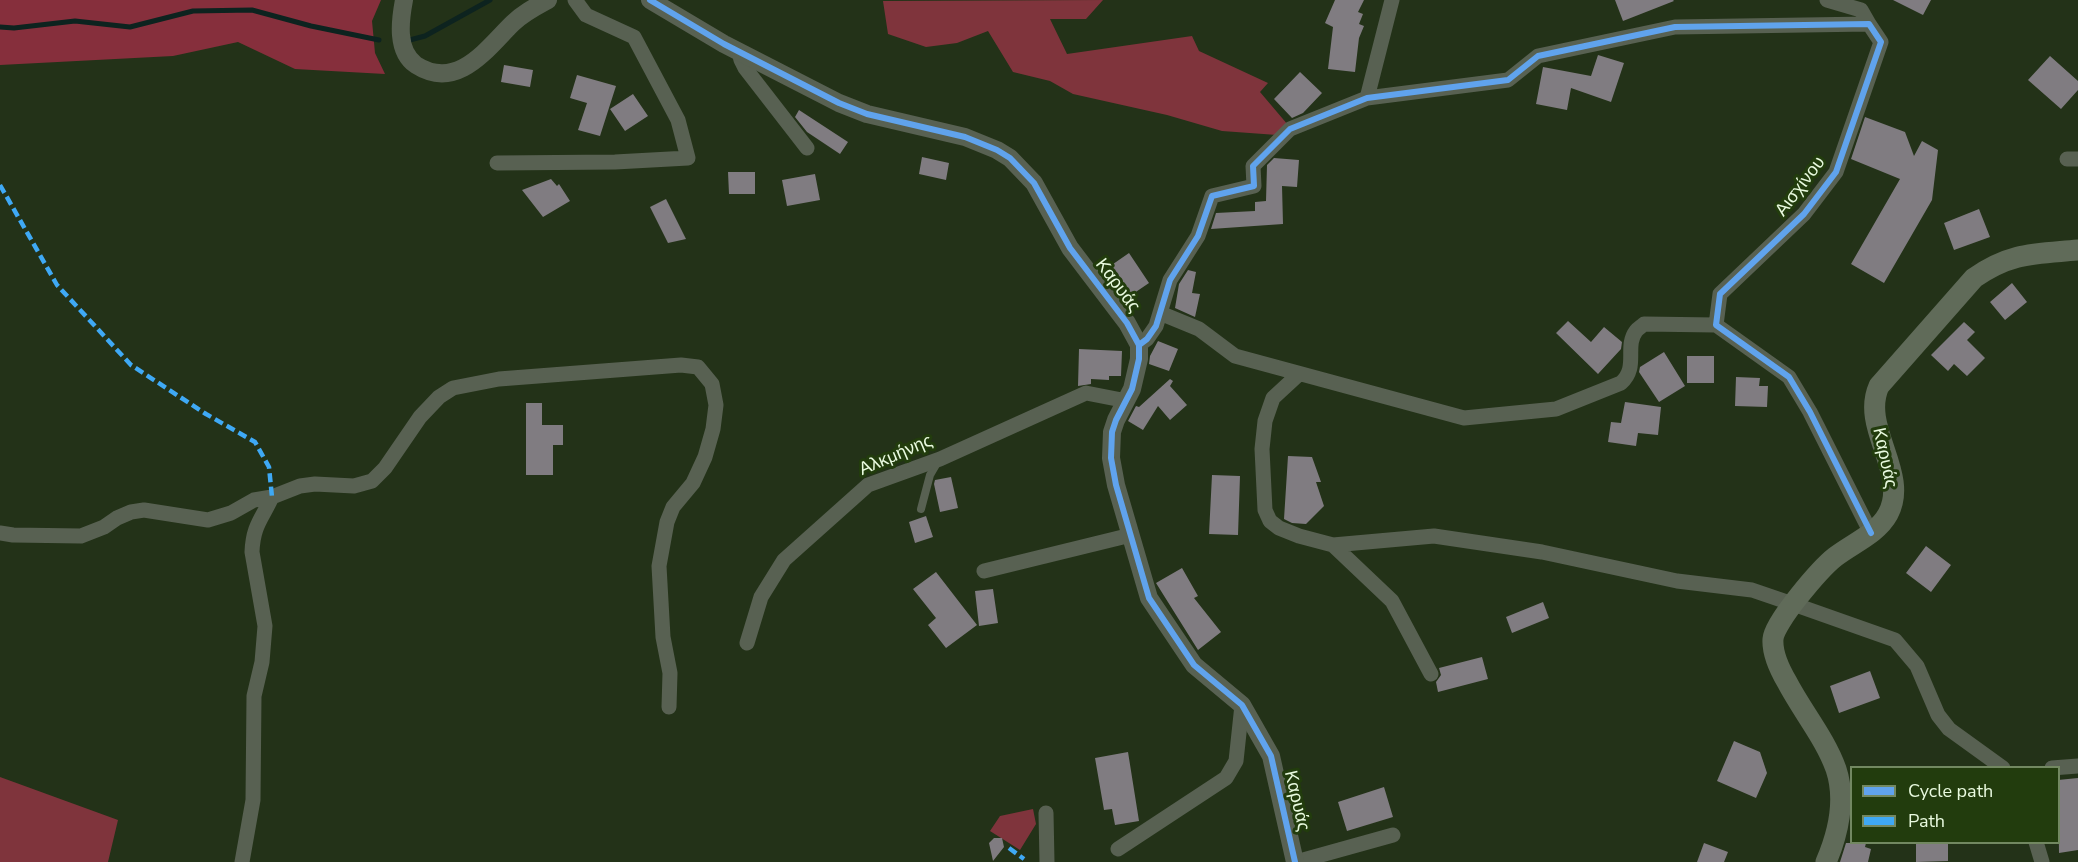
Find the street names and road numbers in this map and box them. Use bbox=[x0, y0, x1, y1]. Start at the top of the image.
street label: Αισχίνου bbox=[1771, 153, 1831, 221]
street label: Καρυάς bbox=[1090, 255, 1144, 317]
street label: Καρυάς bbox=[1867, 426, 1901, 490]
street label: Αλκμήνης bbox=[856, 431, 936, 481]
street label: Καρυάς bbox=[1279, 769, 1313, 833]

